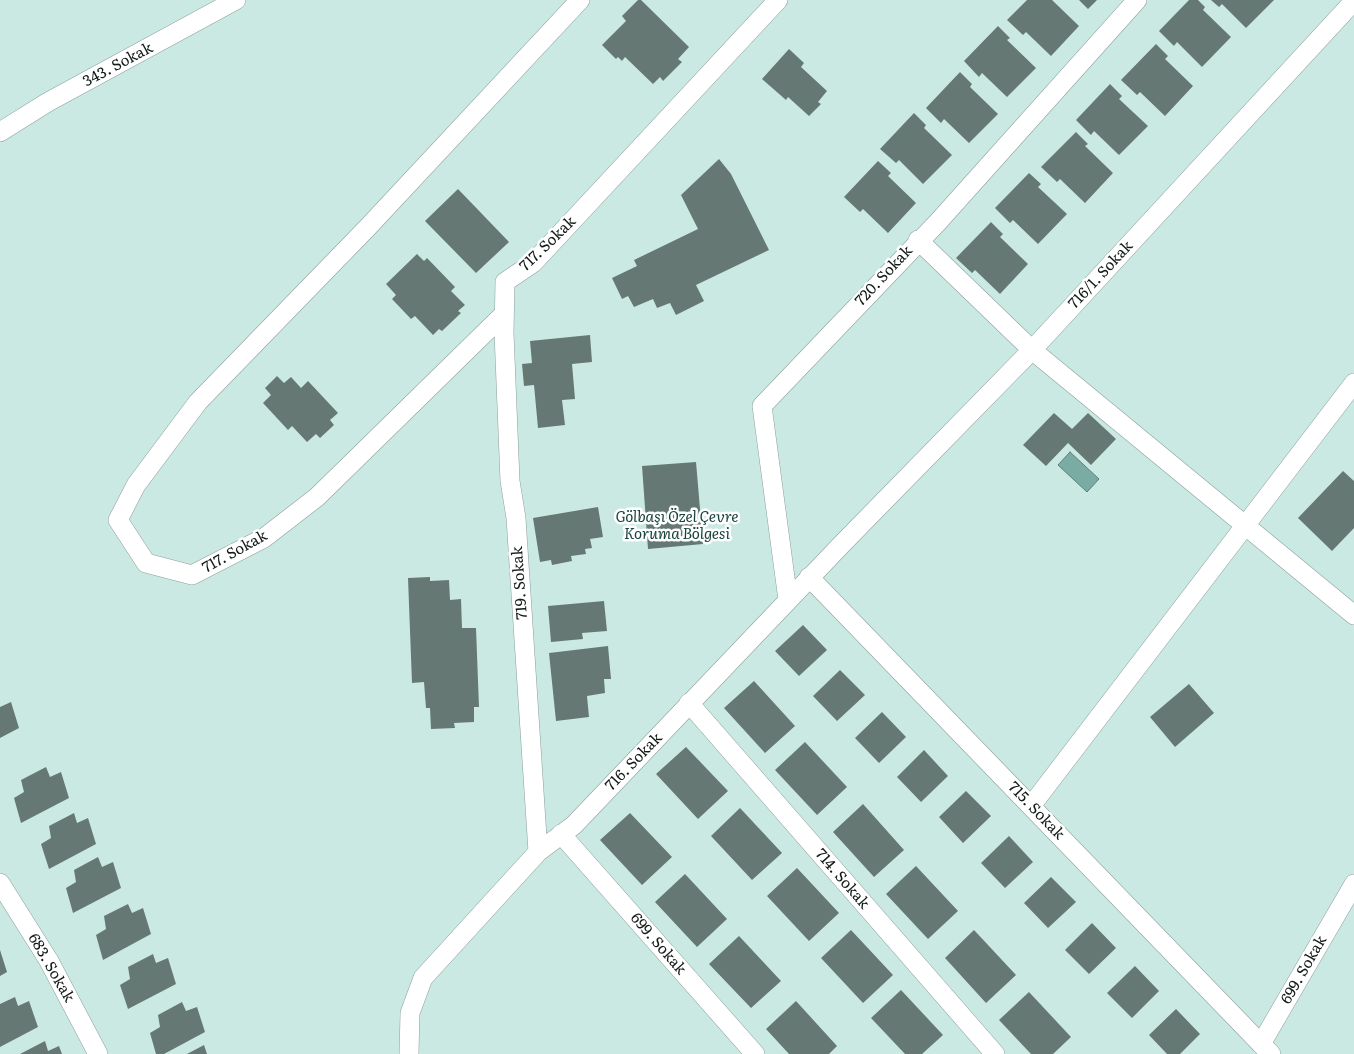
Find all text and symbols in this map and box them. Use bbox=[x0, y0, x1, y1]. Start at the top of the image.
street label: 343. Sokak bbox=[80, 39, 156, 91]
street label: 717. Sokak bbox=[516, 213, 580, 275]
street label: 716/1. Sokak bbox=[1065, 237, 1137, 313]
street label: 720. Sokak bbox=[852, 242, 916, 310]
park label: Gölbaşı Özel Çevre Koruma Bölgesi bbox=[616, 509, 738, 544]
street label: 717. Sokak bbox=[199, 527, 271, 577]
street label: 719. Sokak bbox=[508, 546, 532, 620]
street label: 716. Sokak bbox=[602, 729, 666, 795]
street label: 715. Sokak bbox=[1004, 778, 1068, 844]
street label: 714. Sokak bbox=[811, 845, 873, 913]
street label: 699. Sokak bbox=[626, 910, 690, 978]
street label: 683. Sokak bbox=[24, 930, 78, 1006]
street label: 699. Sokak bbox=[1277, 933, 1331, 1007]

